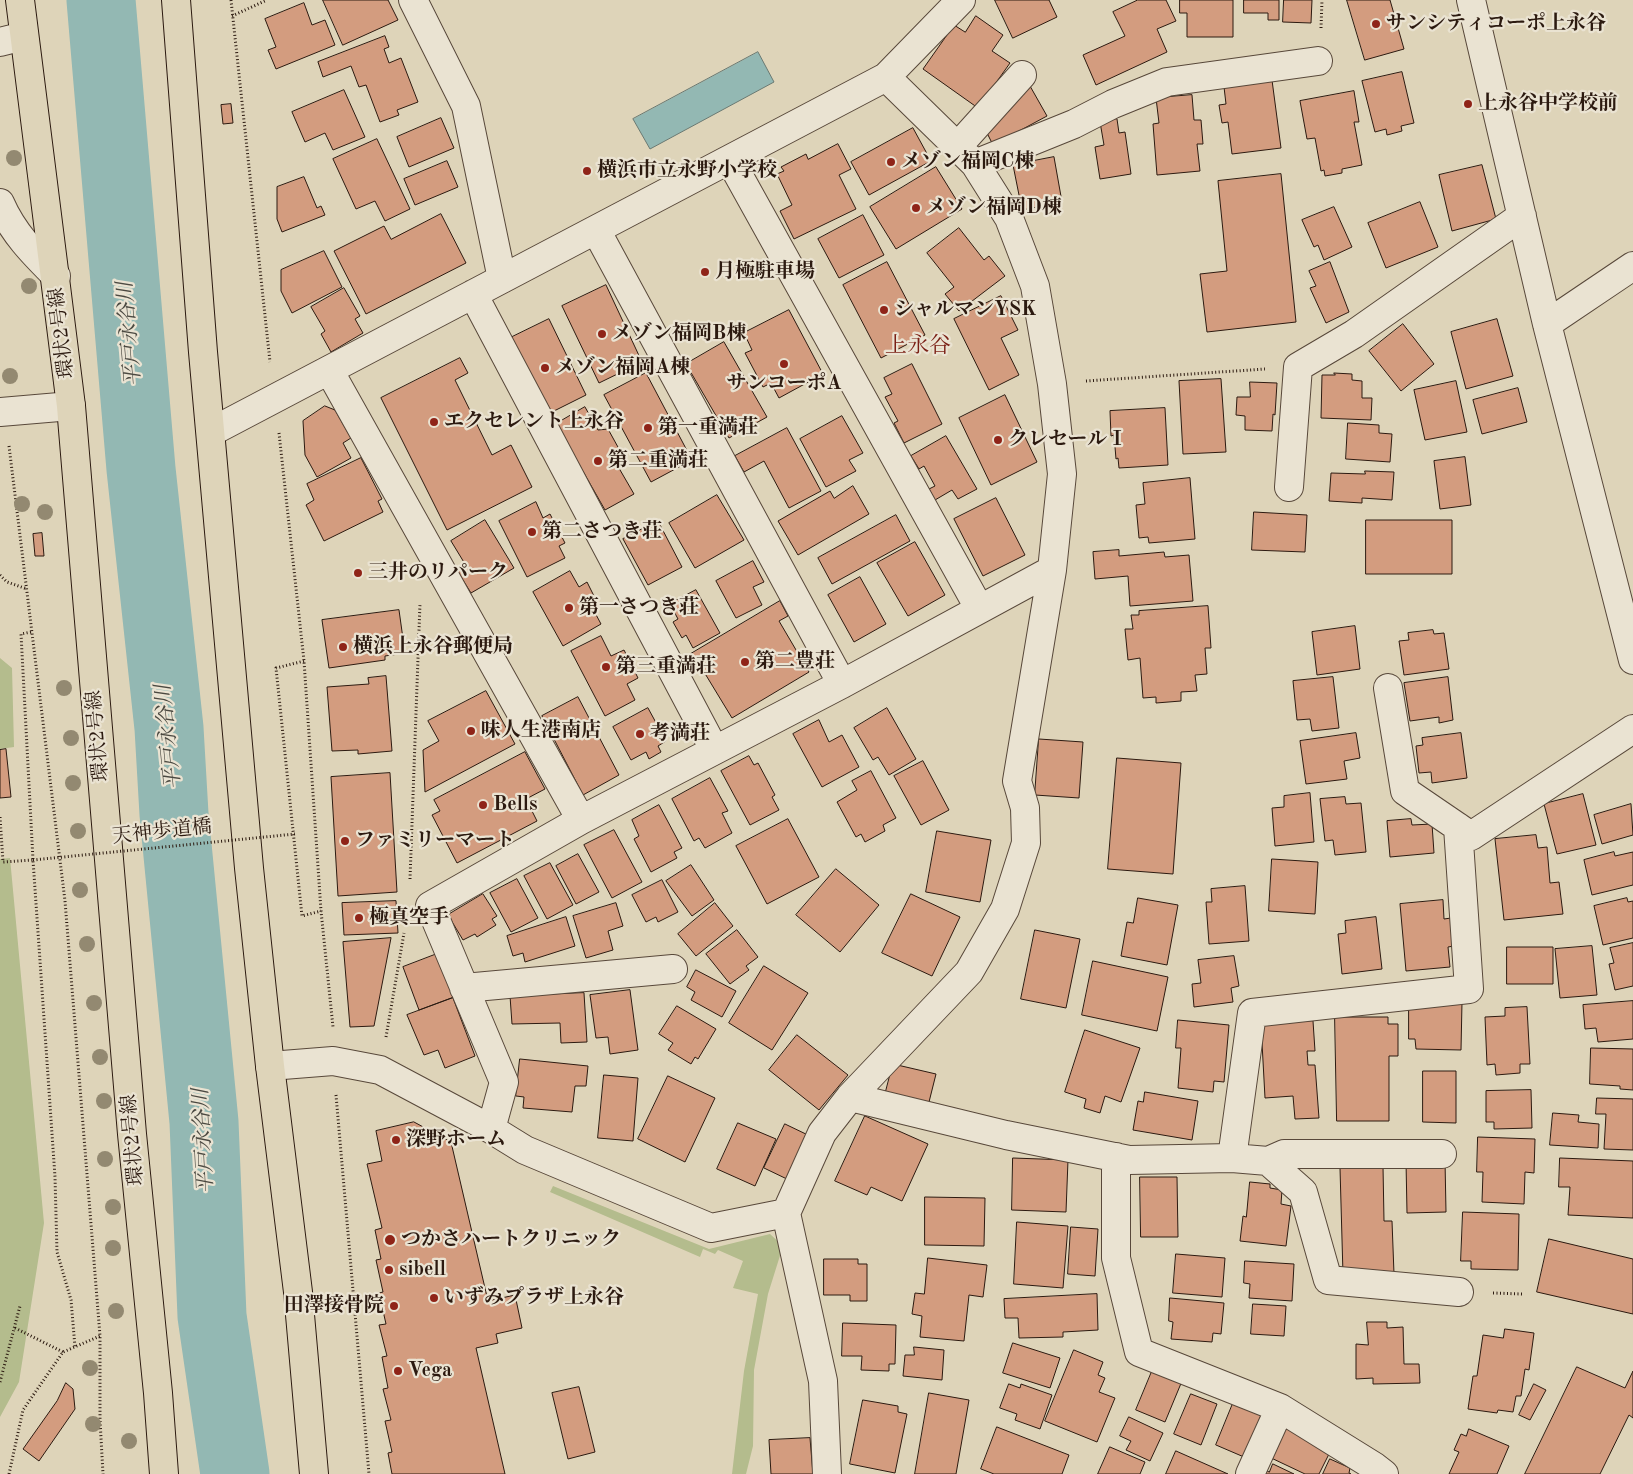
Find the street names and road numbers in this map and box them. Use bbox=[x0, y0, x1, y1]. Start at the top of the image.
street label: 環状2号線 bbox=[45, 286, 79, 380]
street label: 環状2号線 bbox=[82, 689, 114, 783]
street label: 天神歩道橋 bbox=[111, 815, 213, 849]
street label: 環状2号線 bbox=[117, 1093, 149, 1187]

